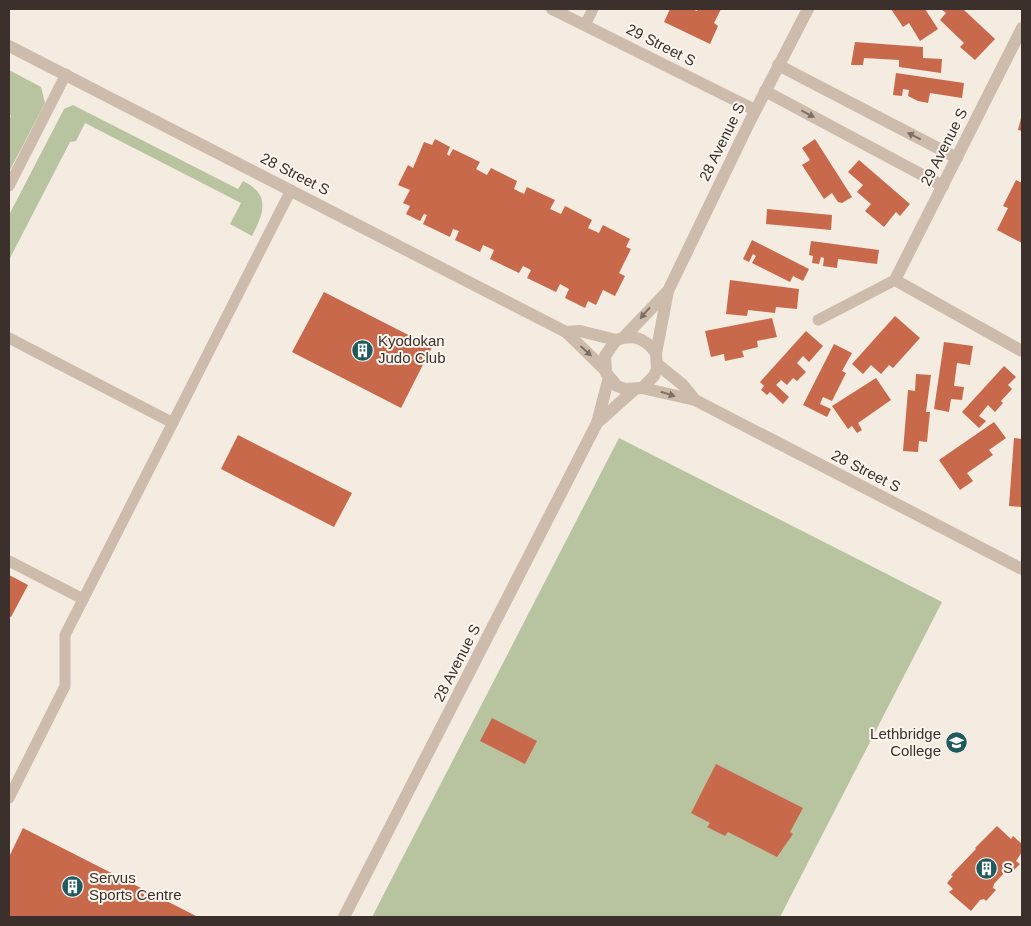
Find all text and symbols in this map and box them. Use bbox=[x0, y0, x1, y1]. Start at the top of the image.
street label: 29 Street S bbox=[624, 20, 699, 69]
street label: 28 Avenue S bbox=[695, 100, 748, 184]
street label: 29 Avenue S bbox=[917, 105, 970, 188]
one-way arrow bbox=[801, 110, 816, 118]
one-way arrow bbox=[906, 132, 921, 140]
street label: 28 Street S bbox=[258, 149, 333, 198]
one-way arrow bbox=[639, 307, 651, 319]
place label: Kyodokan Judo Club bbox=[378, 332, 446, 366]
building icon: Kyodokan Judo Club bbox=[350, 338, 374, 362]
one-way arrow bbox=[579, 345, 591, 357]
one-way arrow bbox=[661, 390, 676, 398]
street label: 28 Street S bbox=[829, 446, 904, 495]
street label: 28 Avenue S bbox=[430, 621, 483, 704]
place label: Lethbridge College bbox=[870, 725, 941, 759]
school or university icon: Lethbridge College bbox=[945, 731, 969, 755]
building icon: S bbox=[975, 856, 999, 880]
place label: S bbox=[1003, 859, 1013, 876]
place label: Servus Sports Centre bbox=[89, 869, 182, 903]
building icon: Servus Sports Centre bbox=[61, 875, 85, 899]

